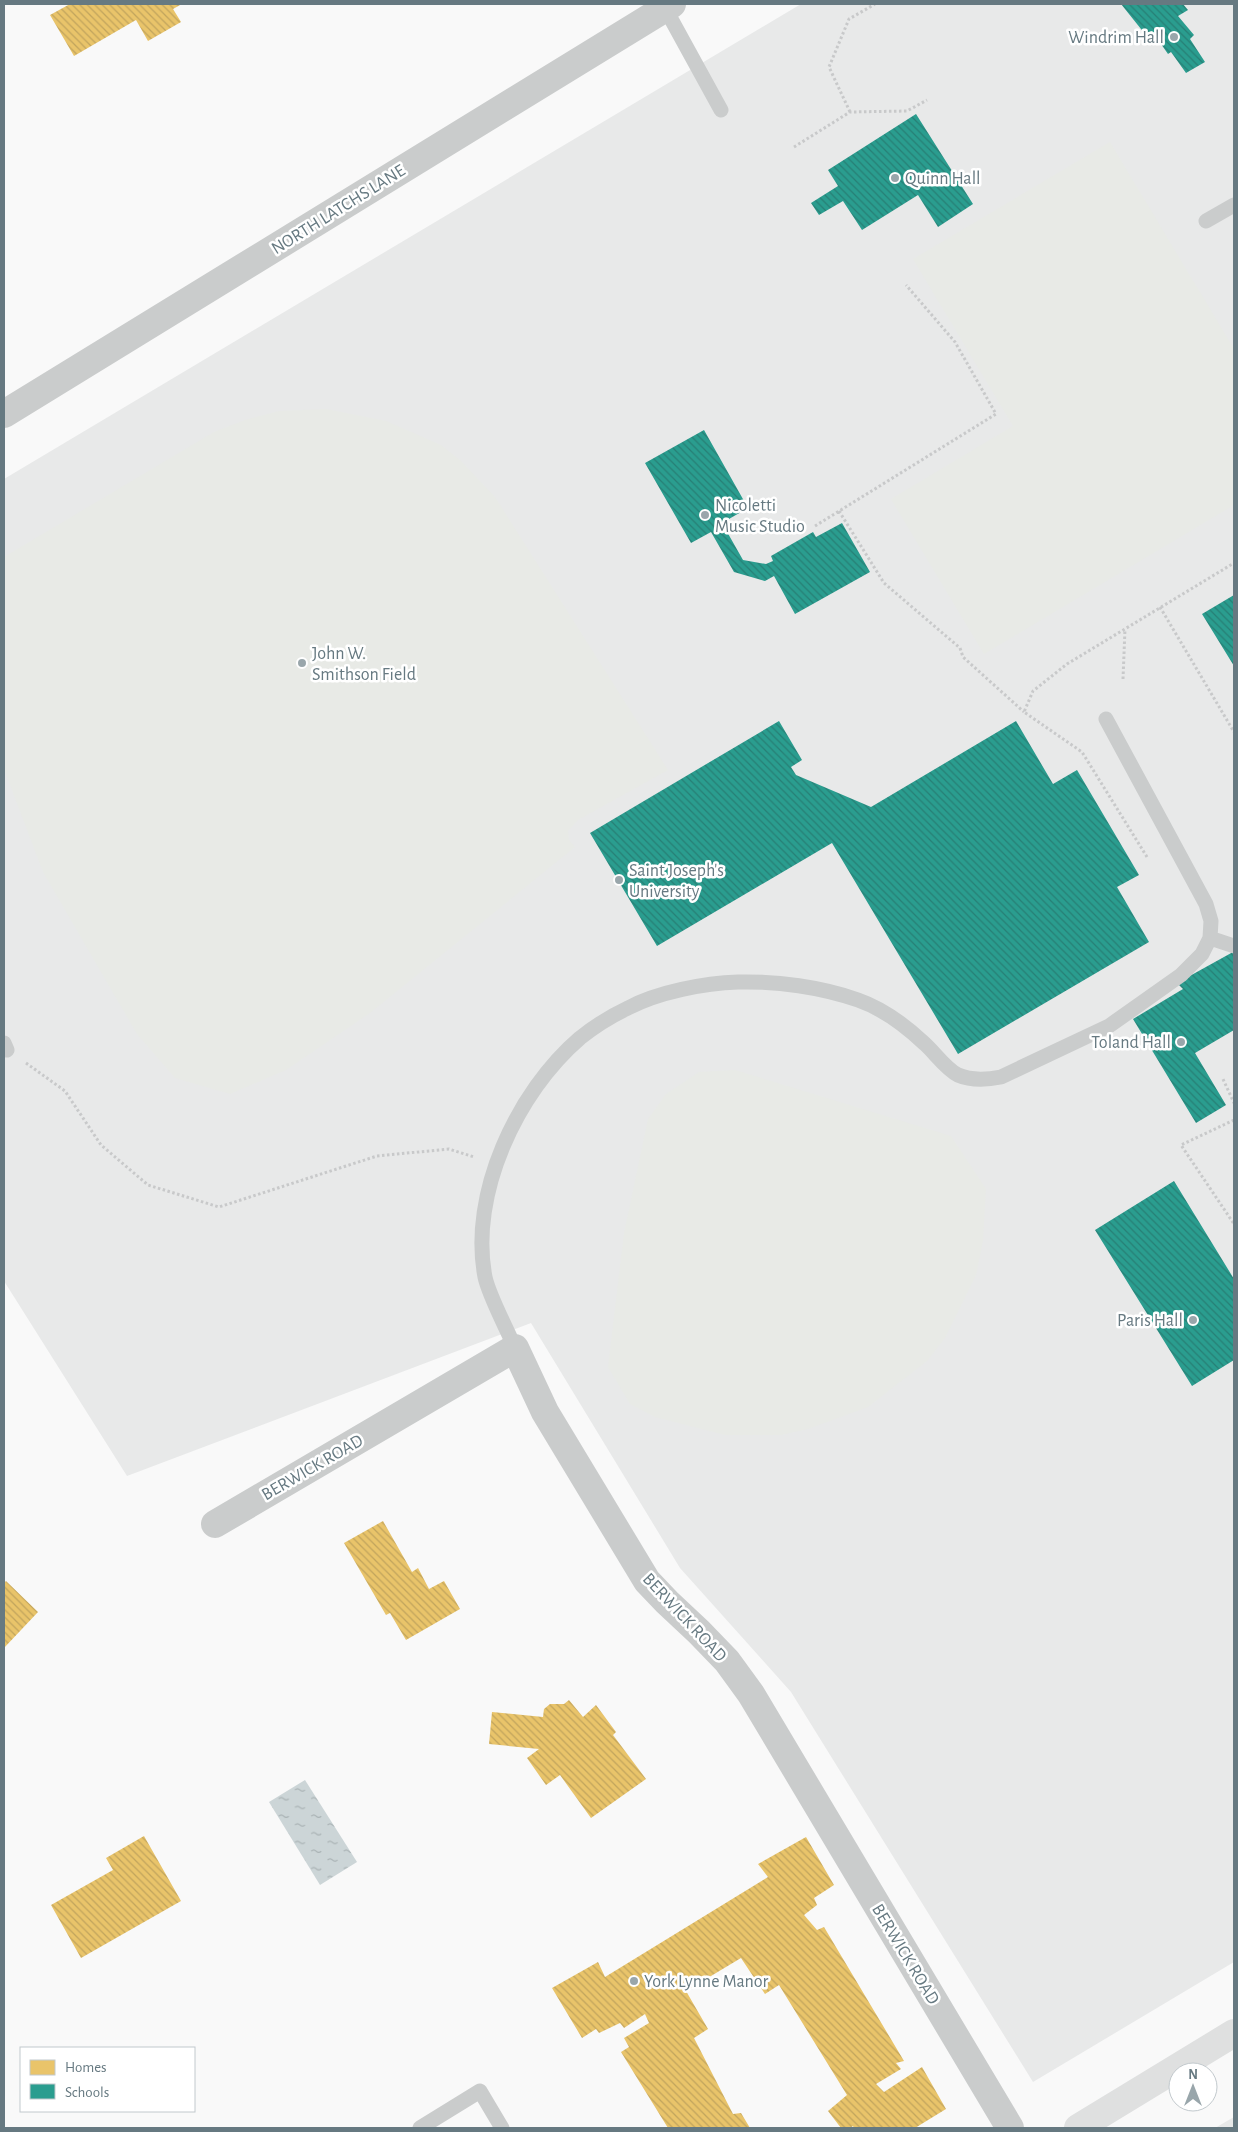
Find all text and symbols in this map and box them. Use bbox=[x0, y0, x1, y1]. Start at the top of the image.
place label: Windrim Hall bbox=[1068, 29, 1164, 47]
marker: Windrim Hall bbox=[1168, 31, 1180, 43]
street label: NORTH LATCHS LANE bbox=[269, 161, 409, 258]
place label: Quinn Hall bbox=[905, 170, 981, 188]
marker: Quinn Hall bbox=[889, 172, 901, 184]
place label: Nicoletti Music Studio bbox=[715, 497, 805, 536]
marker: Nicoletti Music Studio bbox=[699, 509, 711, 521]
place label: John W. Smithson Field bbox=[312, 645, 416, 684]
marker: John W. Smithson Field bbox=[296, 657, 308, 669]
place label: Saint Joseph's University bbox=[629, 862, 724, 901]
marker: Saint Joseph's University bbox=[613, 874, 625, 886]
place label: Toland Hall bbox=[1091, 1034, 1171, 1052]
marker: Toland Hall bbox=[1175, 1036, 1187, 1048]
place label: Paris Hall bbox=[1117, 1312, 1183, 1330]
marker: Paris Hall bbox=[1187, 1314, 1199, 1326]
street label: BERWICK ROAD bbox=[259, 1432, 366, 1504]
street label: BERWICK ROAD bbox=[639, 1570, 730, 1665]
street label: BERWICK ROAD bbox=[868, 1901, 942, 2008]
place label: York Lynne Manor bbox=[644, 1973, 769, 1991]
marker: York Lynne Manor bbox=[628, 1975, 640, 1987]
legend bbox=[20, 2047, 195, 2112]
text: Homes bbox=[65, 2060, 107, 2075]
north arrow bbox=[1168, 2062, 1218, 2112]
text: N bbox=[1188, 2068, 1198, 2082]
text: Schools bbox=[65, 2085, 109, 2100]

